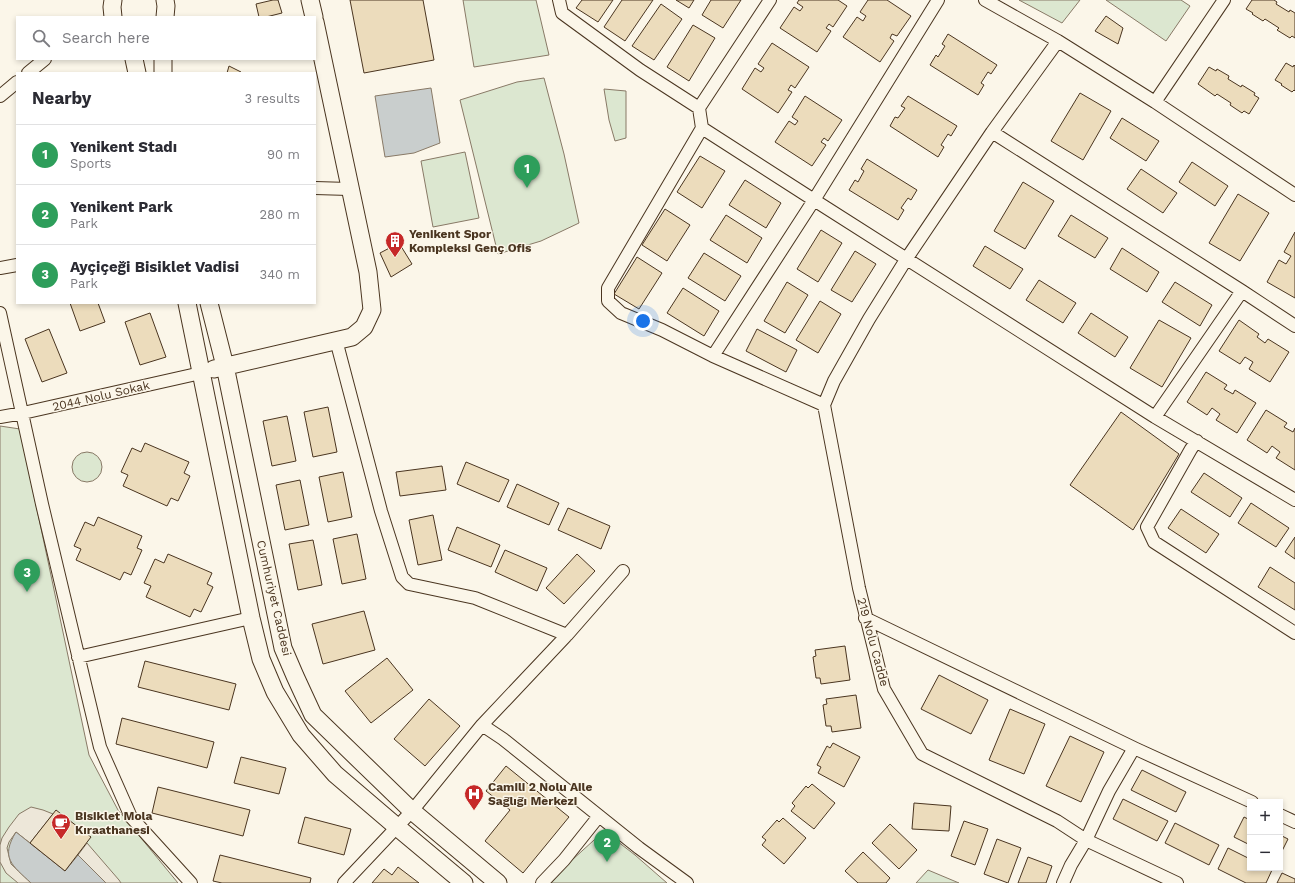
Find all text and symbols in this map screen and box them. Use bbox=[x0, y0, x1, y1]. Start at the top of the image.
search box bbox=[16, 16, 316, 60]
icon: search bbox=[30, 27, 52, 49]
text: Search here bbox=[62, 29, 150, 47]
text: Nearby bbox=[32, 88, 91, 108]
text: 3 results bbox=[245, 91, 300, 106]
text: Yenikent Stadı bbox=[70, 138, 177, 156]
text: 1 bbox=[42, 147, 48, 162]
text: 90 m bbox=[267, 147, 300, 162]
pin: 1 bbox=[514, 155, 540, 188]
text: Sports bbox=[70, 156, 111, 171]
text: Yenikent Park bbox=[70, 198, 173, 216]
text: 2 bbox=[41, 207, 49, 222]
text: 280 m bbox=[260, 207, 300, 222]
text: Park bbox=[70, 216, 98, 231]
place label: Yenikent Spor Kompleksi Genç Ofis bbox=[409, 227, 532, 255]
building icon: Yenikent Spor Kompleksi Genç Ofis bbox=[384, 230, 406, 258]
text: Ayçiçeği Bisiklet Vadisi bbox=[70, 258, 239, 276]
text: 3 bbox=[41, 267, 49, 282]
text: 340 m bbox=[260, 267, 300, 282]
text: Park bbox=[70, 276, 98, 291]
your location bbox=[633, 311, 653, 331]
street label: 2044 Nolu Sokak bbox=[51, 378, 151, 414]
street label: Cumhuriyet Caddesi bbox=[254, 539, 294, 657]
pin: 3 bbox=[14, 559, 40, 592]
street label: 219 Nolu Cadde bbox=[854, 596, 892, 688]
place label: Camili 2 Nolu Aile Sağlığı Merkezi bbox=[488, 780, 592, 808]
hospital icon: Camili 2 Nolu Aile Sağlığı Merkezi bbox=[463, 783, 485, 811]
map controls bbox=[1247, 799, 1283, 871]
button: + bbox=[1247, 799, 1283, 835]
place label: Bisiklet Mola Kıraathanesi bbox=[75, 809, 153, 837]
cafe icon: Bisiklet Mola Kıraathanesi bbox=[50, 812, 72, 840]
pin: 2 bbox=[594, 829, 620, 862]
button: − bbox=[1247, 835, 1283, 871]

